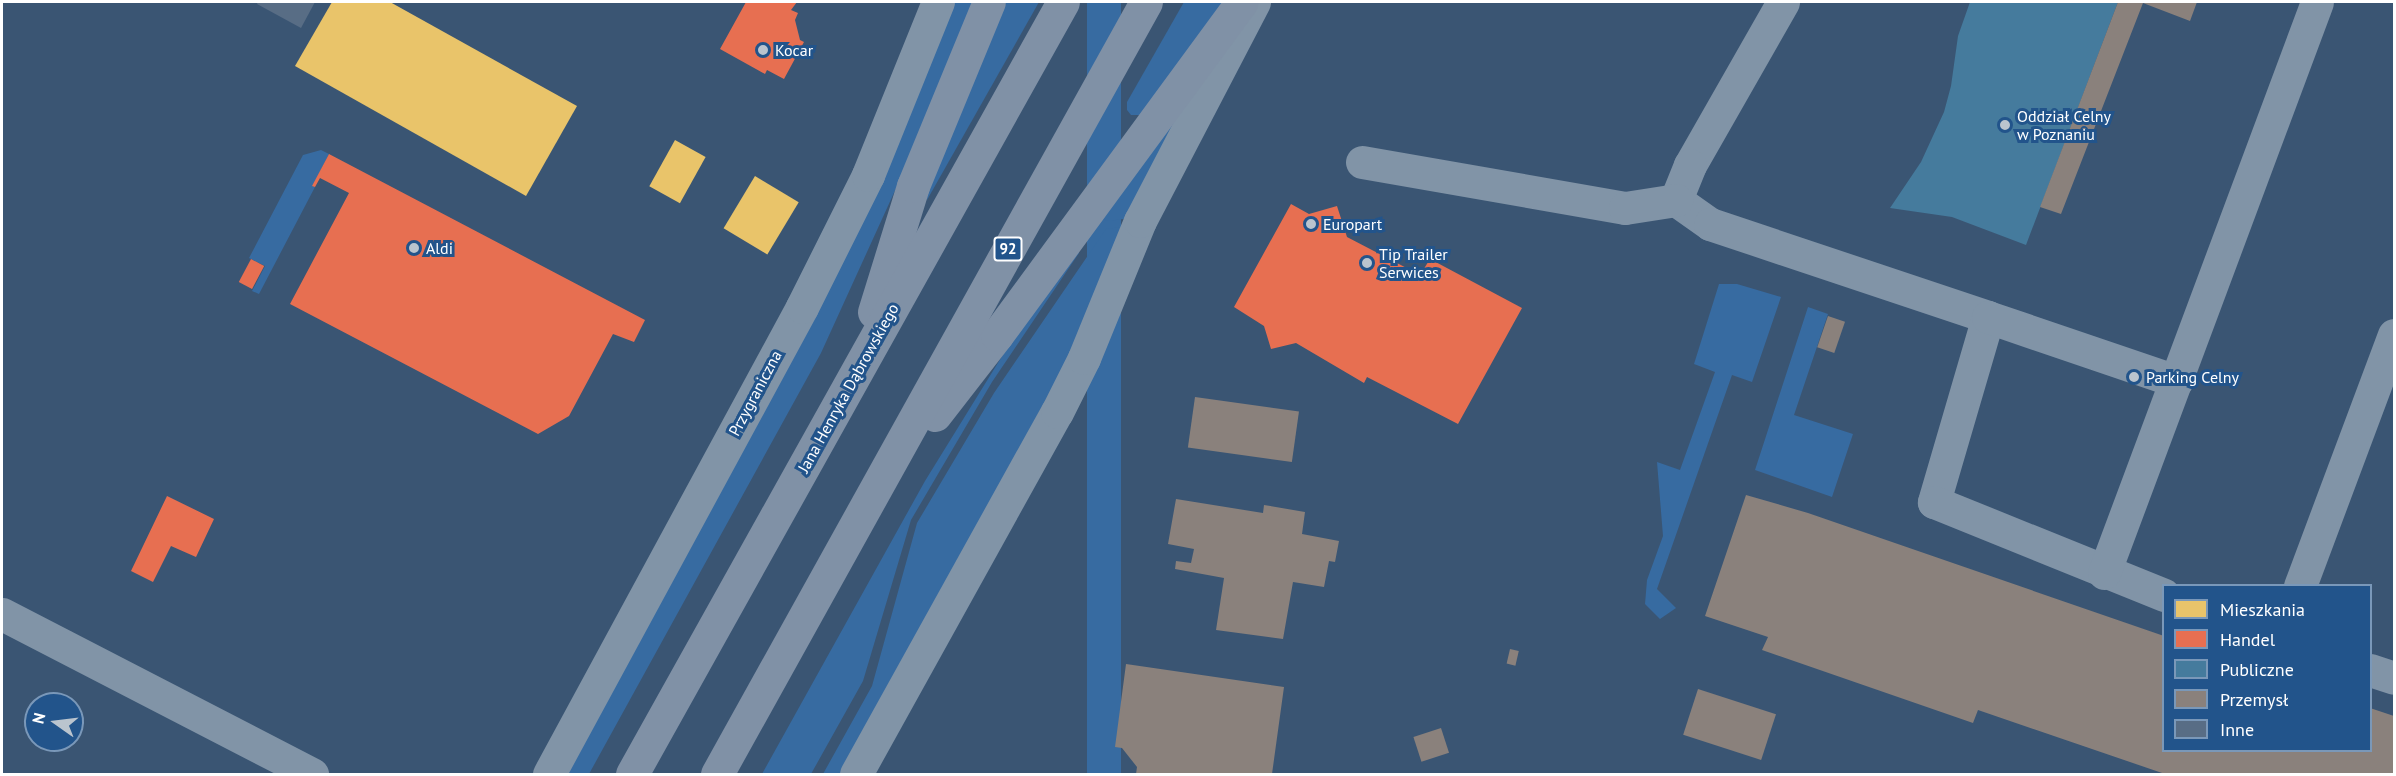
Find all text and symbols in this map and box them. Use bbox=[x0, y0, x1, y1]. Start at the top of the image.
place label: Kocar bbox=[775, 40, 813, 60]
marker: Kocar bbox=[756, 43, 770, 57]
place label: Oddział Celny w Poznaniu bbox=[2017, 106, 2111, 144]
marker: Oddział Celny w Poznaniu bbox=[1998, 118, 2012, 132]
place label: Europart bbox=[1323, 214, 1382, 234]
marker: Europart bbox=[1304, 217, 1318, 231]
road number: 92 bbox=[993, 237, 1023, 261]
place label: Aldi bbox=[426, 238, 453, 258]
marker: Aldi bbox=[407, 241, 421, 255]
place label: Tip Trailer Serwices bbox=[1379, 244, 1448, 282]
marker: Tip Trailer Serwices bbox=[1360, 256, 1374, 270]
street label: Jana Henryka Dąbrowskiego bbox=[793, 300, 903, 476]
street label: Przygraniczna bbox=[724, 347, 786, 439]
place label: Parking Celny bbox=[2146, 367, 2239, 387]
marker: Parking Celny bbox=[2127, 370, 2141, 384]
legend bbox=[2162, 584, 2372, 752]
text: Mieszkania bbox=[2220, 598, 2305, 621]
text: Handel bbox=[2220, 628, 2275, 651]
text: Publiczne bbox=[2220, 658, 2294, 681]
text: Przemysł bbox=[2220, 688, 2288, 711]
north arrow bbox=[24, 692, 84, 752]
text: N bbox=[27, 711, 49, 726]
text: Inne bbox=[2220, 718, 2254, 741]

